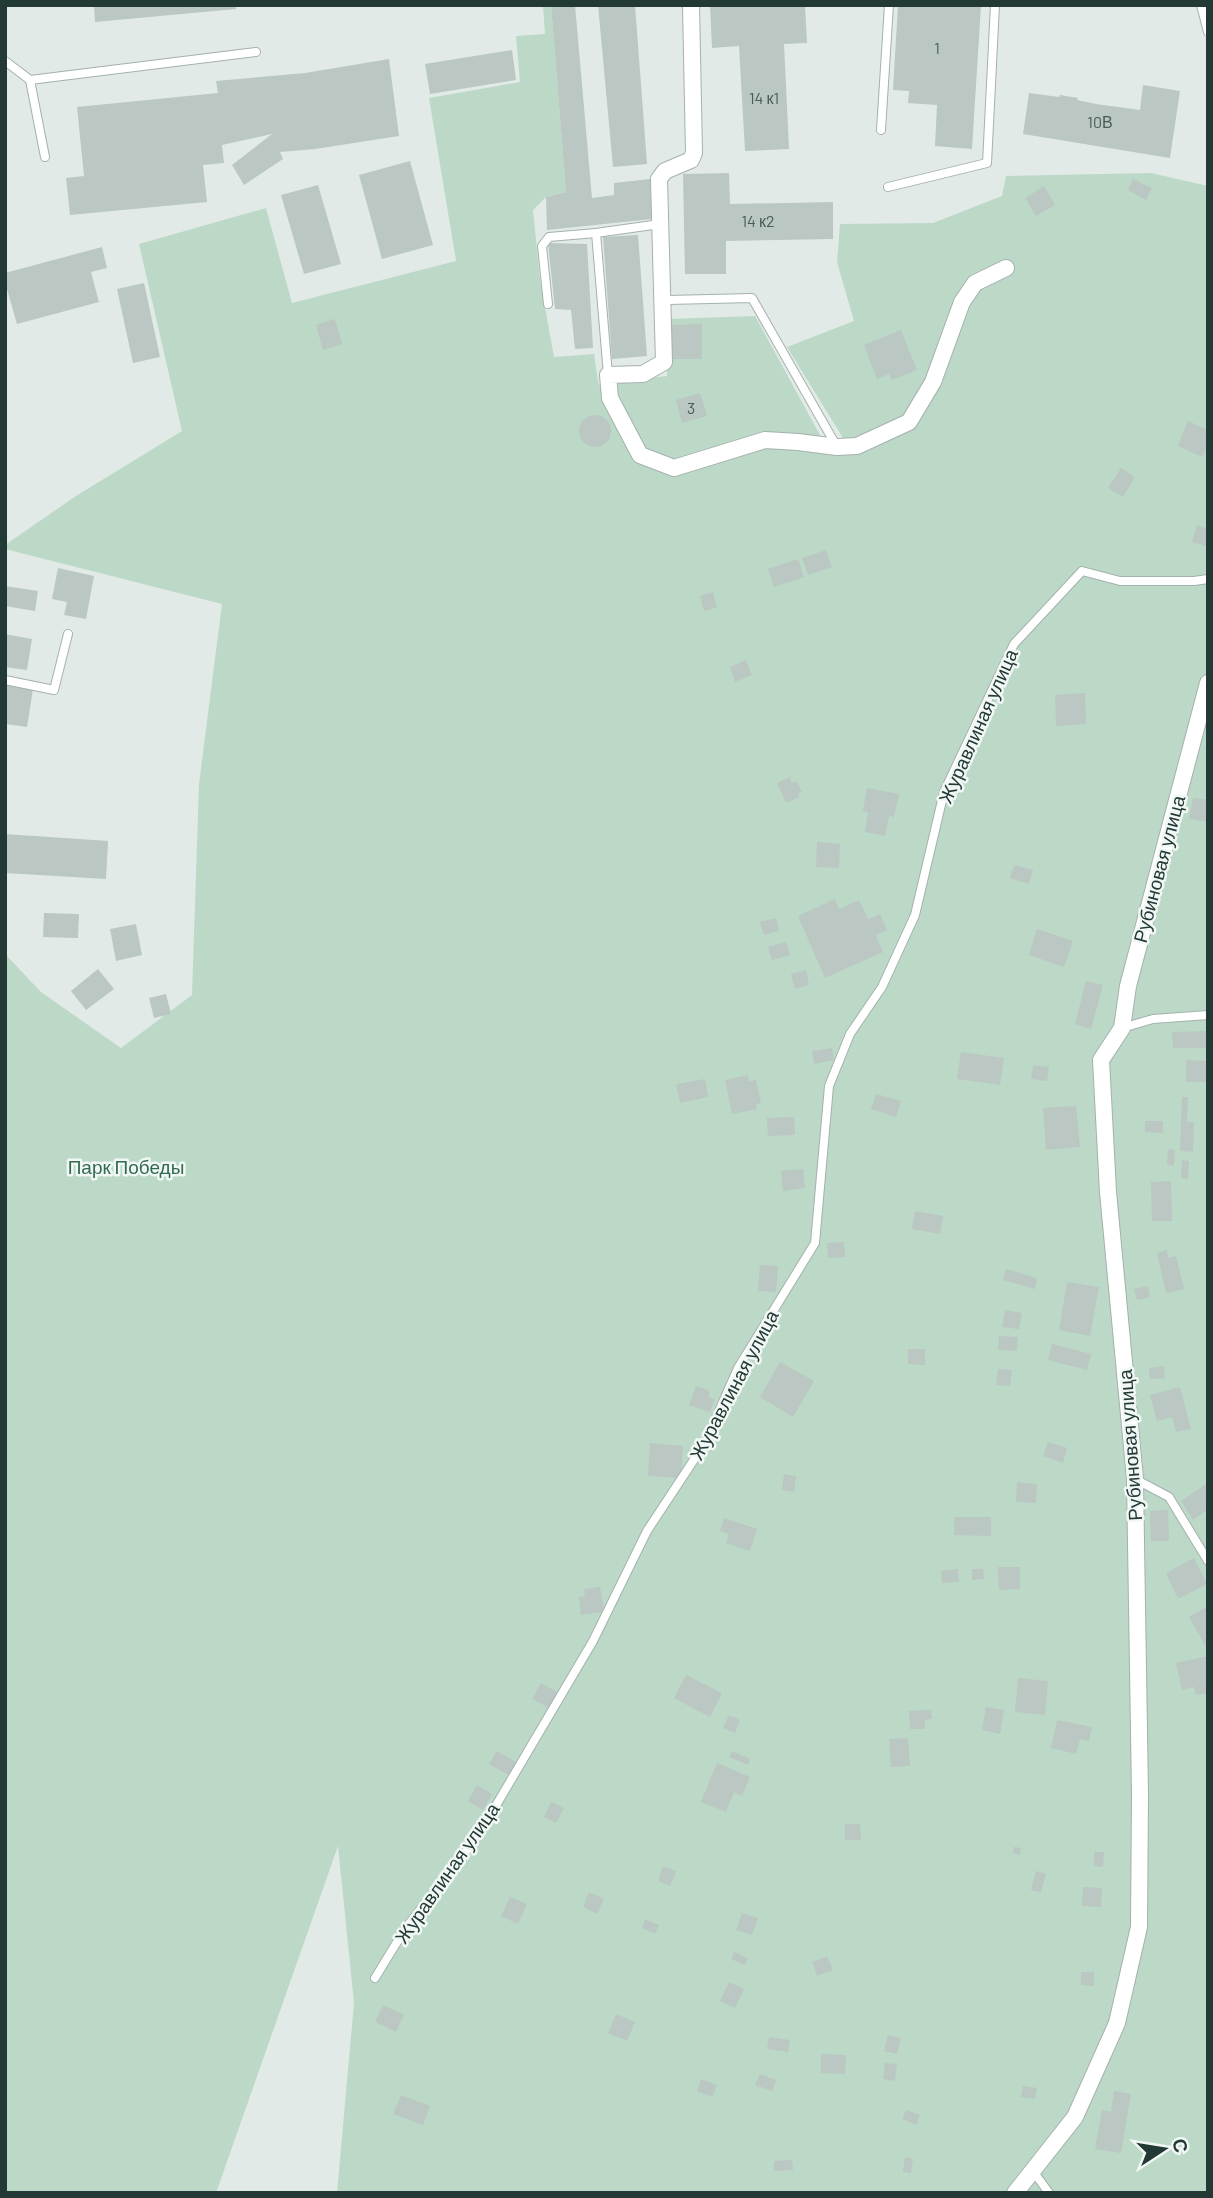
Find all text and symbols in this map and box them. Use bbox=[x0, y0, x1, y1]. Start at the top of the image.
house number: 1 bbox=[934, 38, 940, 57]
house number: 14 к1 bbox=[749, 88, 779, 107]
house number: 10В bbox=[1087, 112, 1113, 131]
house number: 14 к2 bbox=[741, 211, 775, 230]
house number: 3 bbox=[687, 398, 695, 417]
street label: Журавлиная улица bbox=[933, 645, 1022, 807]
street label: Рубиновая улица bbox=[1128, 792, 1189, 945]
park label: Парк Победы bbox=[68, 1155, 184, 1178]
street label: Журавлиная улица bbox=[684, 1305, 783, 1464]
street label: Рубиновая улица bbox=[1113, 1368, 1146, 1522]
street label: Журавлиная улица bbox=[389, 1798, 504, 1948]
north arrow bbox=[1129, 2114, 1199, 2184]
text: С bbox=[1168, 2136, 1194, 2155]

